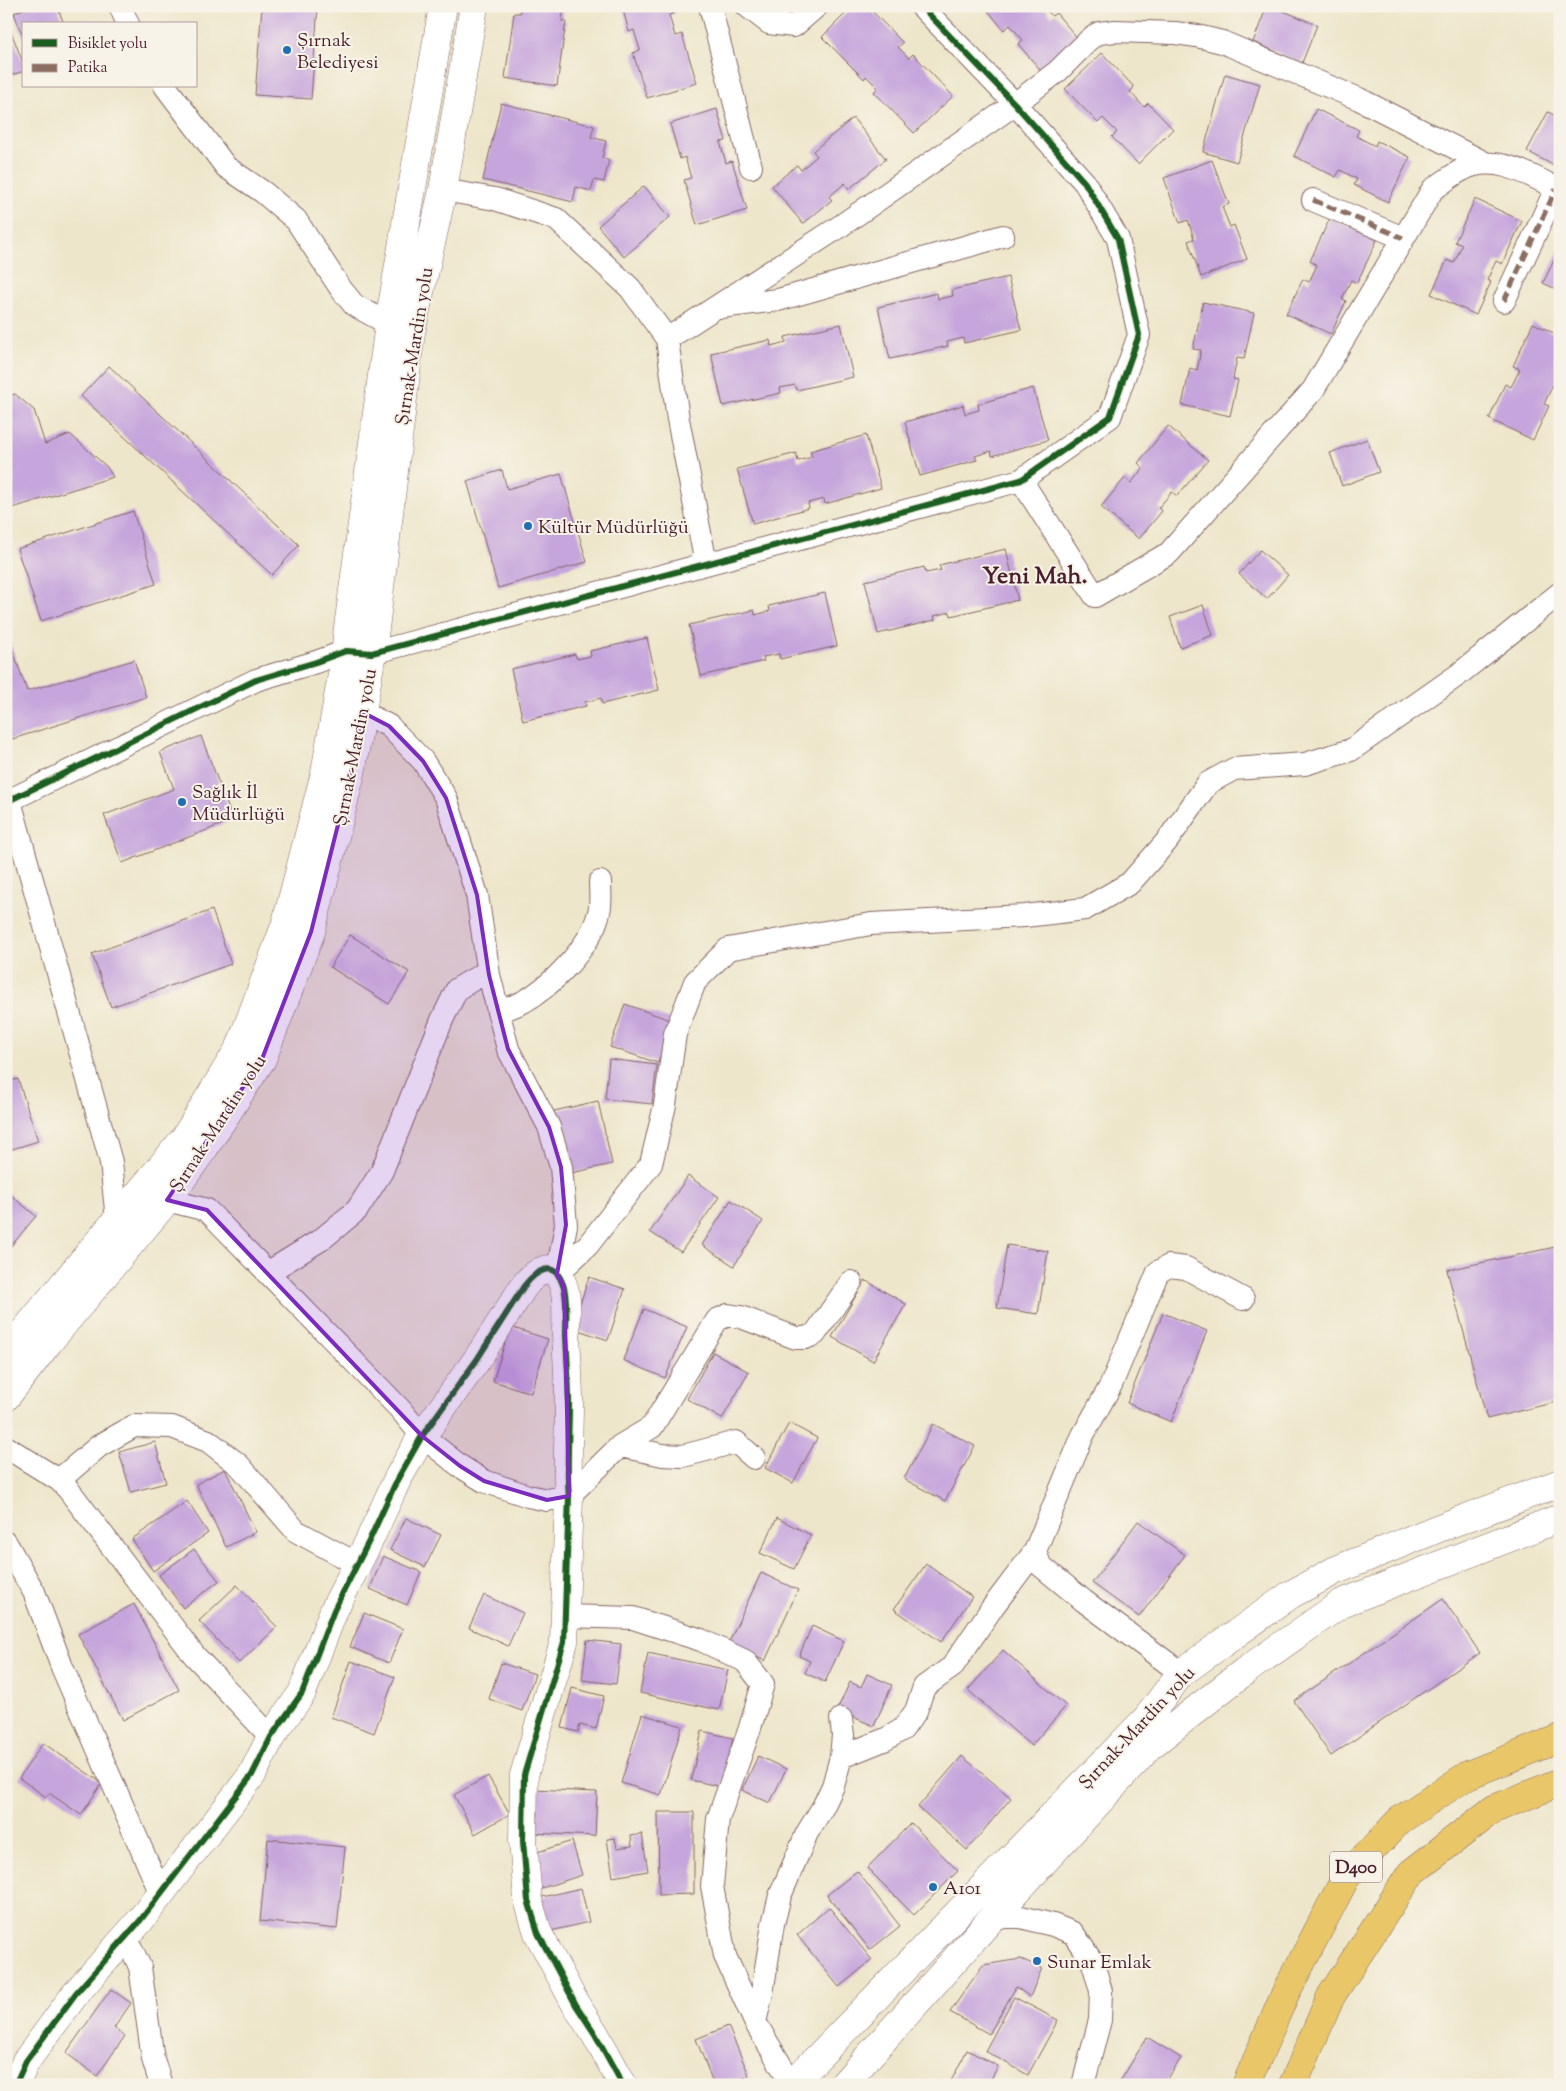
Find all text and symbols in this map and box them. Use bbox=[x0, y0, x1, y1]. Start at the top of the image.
legend bbox=[22, 22, 198, 88]
place label: Şırnak Belediyesi bbox=[297, 28, 379, 77]
text: Bisiklet yolu bbox=[68, 34, 148, 55]
marker: Şırnak Belediyesi bbox=[281, 44, 293, 56]
text: Patika bbox=[68, 58, 108, 79]
street label: Şırnak-Mardin yolu bbox=[390, 265, 441, 427]
place label: Kültür Müdürlüğü bbox=[538, 515, 689, 542]
marker: Kültür Müdürlüğü bbox=[522, 520, 534, 532]
district label: Yeni Mah. bbox=[982, 560, 1088, 594]
street label: Şırnak-Mardin yolu bbox=[328, 666, 385, 829]
place label: Sağlık İl Müdürlüğü bbox=[192, 780, 285, 829]
marker: Sağlık İl Müdürlüğü bbox=[176, 796, 188, 808]
street label: Şırnak-Mardin yolu bbox=[164, 1050, 274, 1199]
street label: Şırnak-Mardin yolu bbox=[1073, 1661, 1202, 1796]
road number: D400 bbox=[1330, 1851, 1382, 1882]
place label: A101 bbox=[943, 1876, 982, 1903]
marker: A101 bbox=[927, 1881, 939, 1893]
place label: Sunar Emlak bbox=[1047, 1950, 1152, 1977]
marker: Sunar Emlak bbox=[1031, 1955, 1043, 1967]

